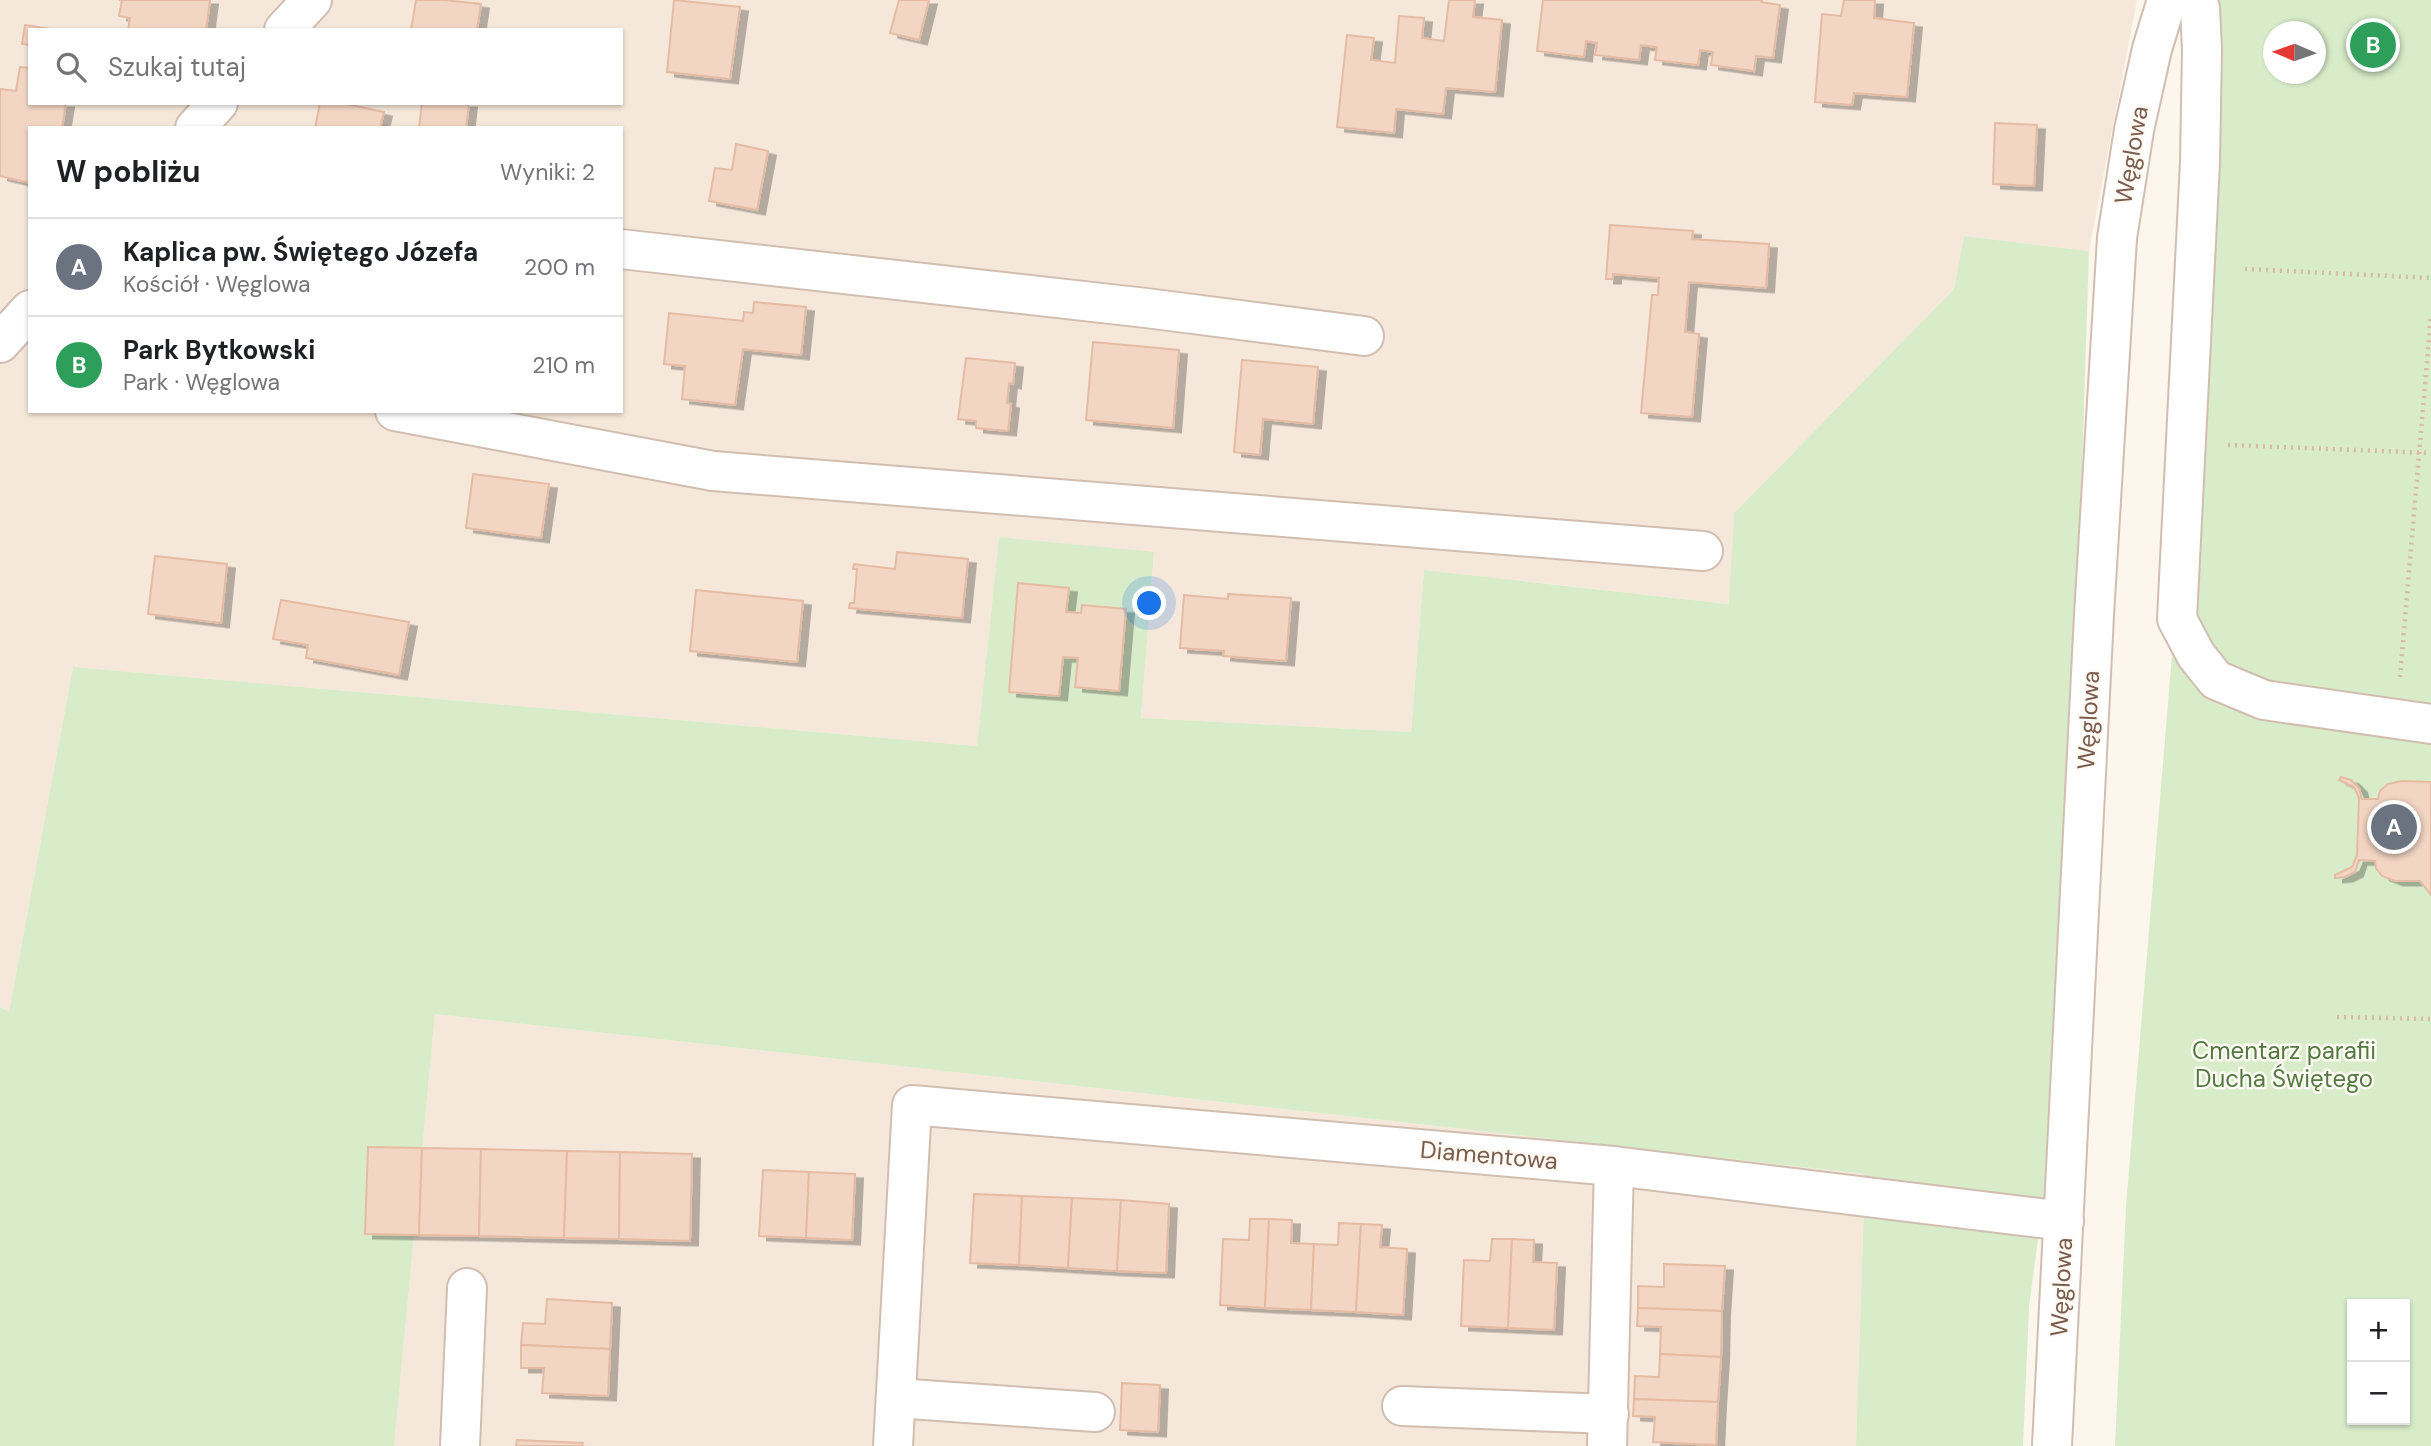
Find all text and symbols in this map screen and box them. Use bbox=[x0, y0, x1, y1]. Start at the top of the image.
pin: B bbox=[2350, 19, 2396, 71]
north arrow bbox=[2263, 21, 2326, 84]
search box bbox=[28, 28, 623, 105]
icon: search bbox=[52, 48, 90, 86]
text: Szukaj tutaj bbox=[108, 50, 246, 84]
street label: Węglowa bbox=[2107, 104, 2155, 206]
text: W pobliżu bbox=[56, 152, 201, 191]
text: Wyniki: 2 bbox=[500, 157, 595, 187]
text: Kaplica pw. Świętego Józefa bbox=[123, 235, 478, 269]
text: A bbox=[71, 252, 87, 282]
text: 200 m bbox=[524, 252, 595, 282]
text: Kościół · Węglowa bbox=[123, 269, 311, 299]
text: Park Bytkowski bbox=[123, 333, 315, 367]
text: B bbox=[72, 350, 86, 380]
text: 210 m bbox=[532, 350, 595, 380]
text: Park · Węglowa bbox=[123, 367, 280, 397]
your location bbox=[1132, 586, 1166, 620]
street label: Węglowa bbox=[2070, 670, 2106, 770]
pin: A bbox=[2371, 801, 2417, 853]
park label: Cmentarz parafii Ducha Świętego bbox=[2192, 1035, 2376, 1094]
street label: Diamentowa bbox=[1419, 1134, 1559, 1176]
street label: Węglowa bbox=[2043, 1237, 2079, 1337]
map controls bbox=[2347, 1299, 2410, 1425]
button: + bbox=[2347, 1299, 2410, 1362]
button: − bbox=[2347, 1362, 2410, 1425]

